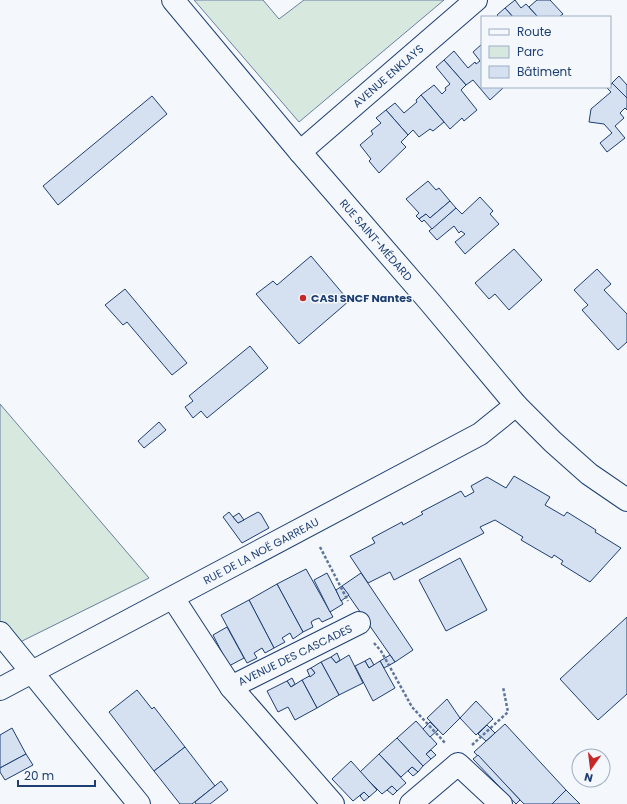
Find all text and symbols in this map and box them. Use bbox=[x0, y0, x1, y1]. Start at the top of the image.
legend bbox=[481, 16, 611, 88]
text: Route bbox=[517, 23, 551, 40]
street label: AVENUE ENKLAYS bbox=[349, 41, 427, 111]
text: Parc bbox=[517, 43, 544, 60]
text: Bâtiment bbox=[517, 63, 572, 80]
street label: RUE SAINT-MÉDARD bbox=[336, 196, 416, 285]
place label: CASI SNCF Nantes bbox=[311, 290, 412, 306]
marker: CASI SNCF Nantes bbox=[298, 293, 308, 303]
street label: RUE DE LA NOË GARREAU bbox=[200, 514, 322, 588]
street label: AVENUE DES CASCADES bbox=[235, 620, 355, 690]
north arrow bbox=[571, 748, 611, 788]
scale bar bbox=[18, 762, 95, 788]
text: 20 m bbox=[24, 767, 54, 784]
text: N bbox=[583, 769, 595, 786]

